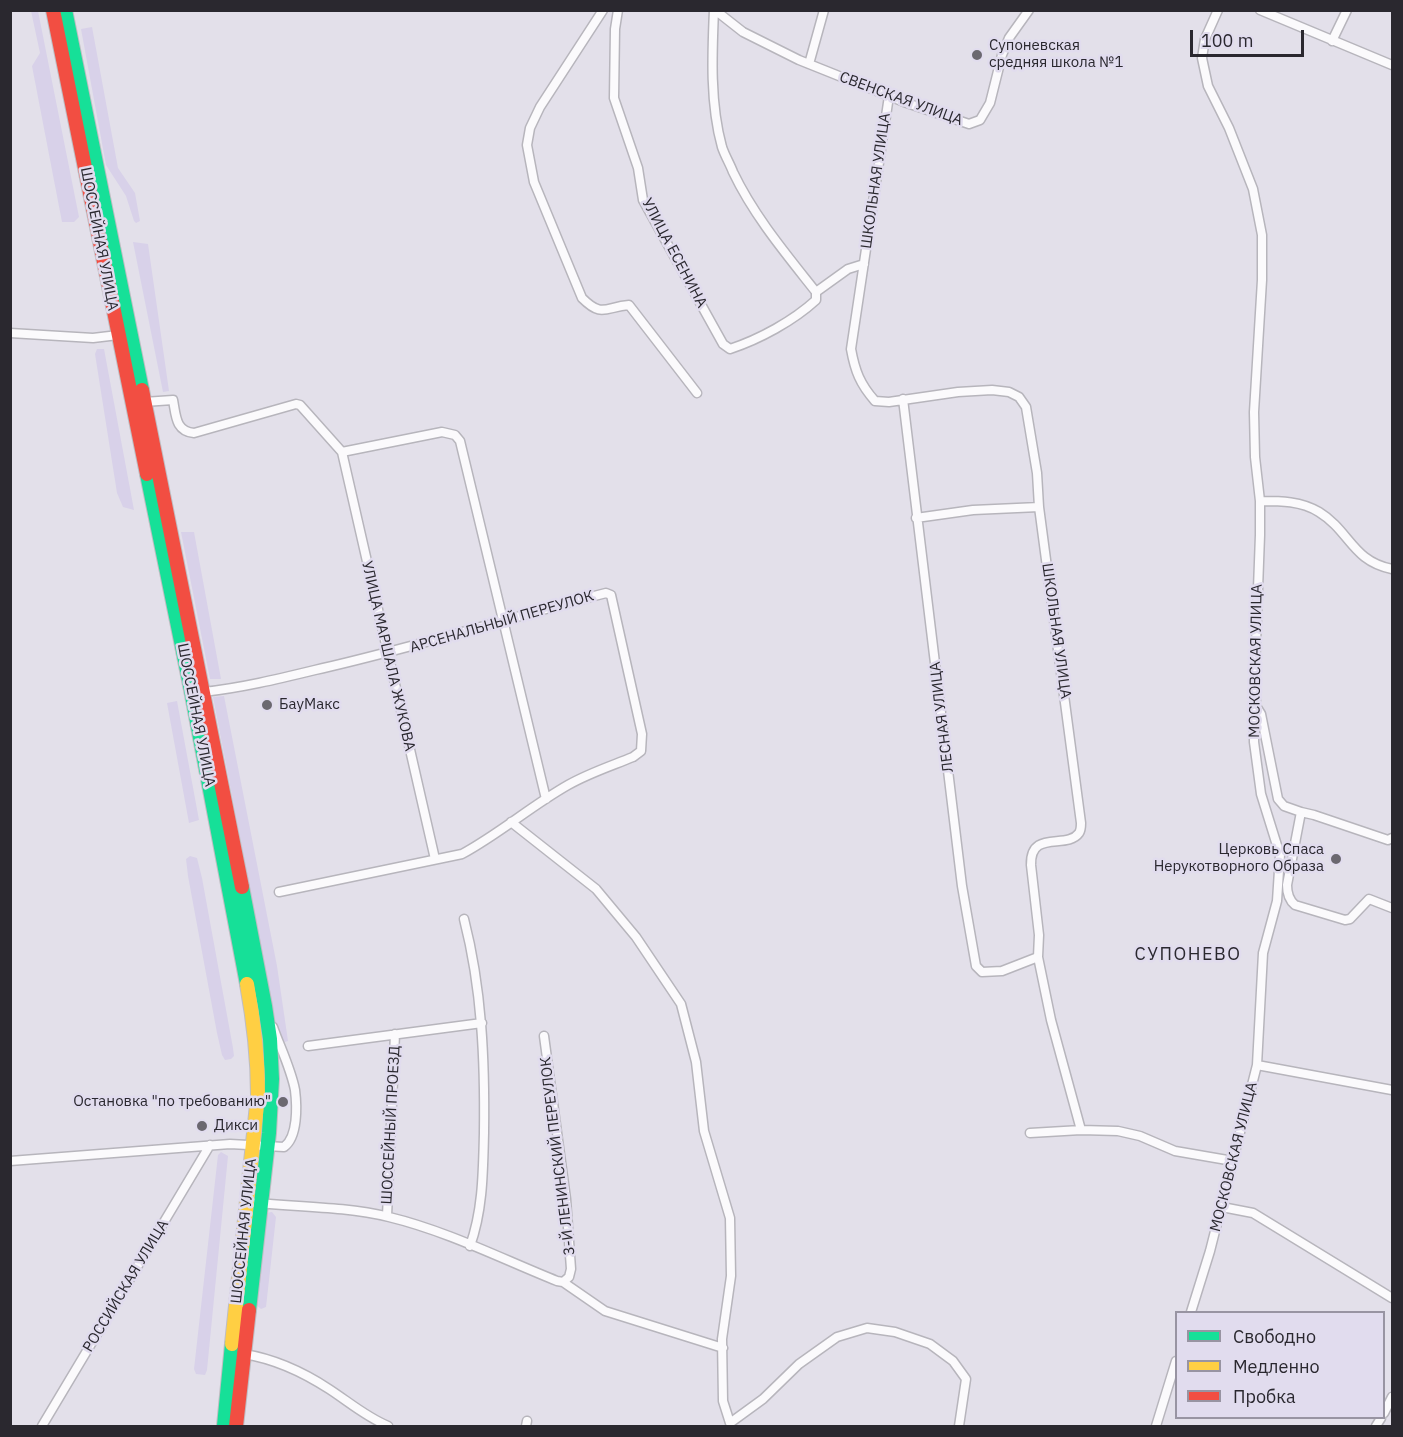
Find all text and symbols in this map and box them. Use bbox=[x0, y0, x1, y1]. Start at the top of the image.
scale bar bbox=[1193, 18, 1307, 56]
text: 100 m bbox=[1201, 29, 1253, 52]
place label: Супоневская средняя школа №1 bbox=[989, 37, 1124, 72]
marker: Супоневская средняя школа №1 bbox=[970, 48, 984, 62]
street label: СВЕНСКАЯ УЛИЦА bbox=[837, 68, 965, 130]
street label: ШКОЛЬНАЯ УЛИЦА bbox=[858, 112, 894, 250]
street label: ШОССЕЙНАЯ УЛИЦА bbox=[76, 166, 122, 312]
street label: УЛИЦА ЕСЕНИНА bbox=[638, 195, 710, 311]
street label: УЛИЦА МАРШАЛА ЖУКОВА bbox=[357, 559, 419, 753]
street label: ШКОЛЬНАЯ УЛИЦА bbox=[1038, 562, 1074, 700]
street label: МОСКОВСКАЯ УЛИЦА bbox=[1246, 584, 1266, 738]
street label: АРСЕНАЛЬНЫЙ ПЕРЕУЛОК bbox=[408, 587, 596, 657]
street label: ШОССЕЙНАЯ УЛИЦА bbox=[173, 642, 219, 788]
street label: ЛЕСНАЯ УЛИЦА bbox=[926, 661, 958, 773]
place label: БауМакс bbox=[279, 696, 340, 714]
marker: БауМакс bbox=[260, 698, 274, 712]
place label: Церковь Спаса Нерукотворного Образа bbox=[1154, 841, 1324, 876]
marker: Церковь Спаса Нерукотворного Образа bbox=[1329, 852, 1343, 866]
district label: СУПОНЕВО bbox=[1135, 944, 1241, 966]
street label: ШОССЕЙНЫЙ ПРОЕЗД bbox=[378, 1045, 404, 1205]
street label: 3-Й ЛЕНИНСКИЙ ПЕРЕУЛОК bbox=[537, 1056, 579, 1256]
street label: МОСКОВСКАЯ УЛИЦА bbox=[1207, 1080, 1261, 1234]
place label: Остановка "по требованию" bbox=[73, 1093, 271, 1111]
marker: Остановка "по требованию" bbox=[276, 1095, 290, 1109]
place label: Дикси bbox=[214, 1117, 258, 1135]
marker: Дикси bbox=[195, 1119, 209, 1133]
street label: ШОССЕЙНАЯ УЛИЦА bbox=[227, 1158, 261, 1304]
street label: РОССИЙСКАЯ УЛИЦА bbox=[79, 1217, 173, 1355]
legend bbox=[1175, 1311, 1385, 1419]
text: Свободно bbox=[1233, 1325, 1316, 1348]
text: Медленно bbox=[1233, 1355, 1320, 1378]
text: Пробка bbox=[1233, 1385, 1296, 1408]

